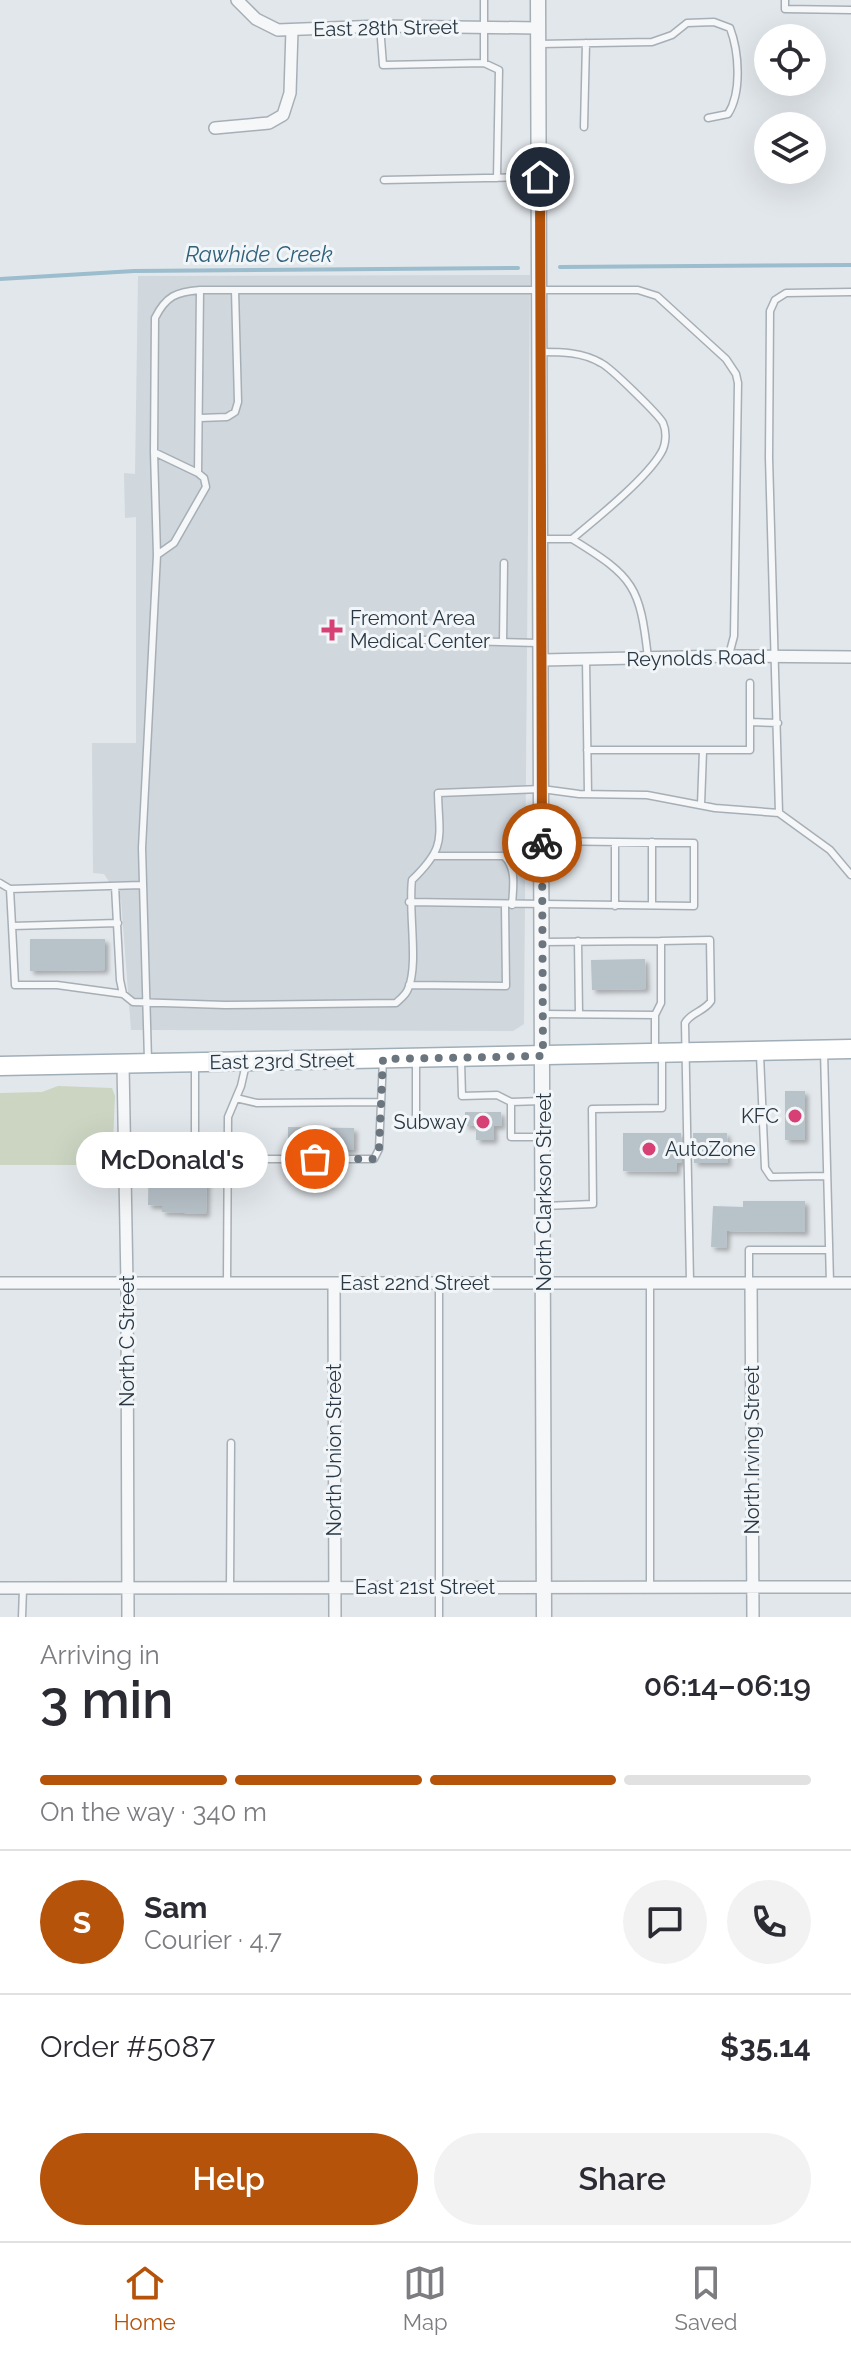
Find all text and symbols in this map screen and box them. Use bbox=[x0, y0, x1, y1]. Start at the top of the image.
street label: East 28th Street bbox=[313, 15, 459, 41]
map controls bbox=[754, 24, 826, 184]
button: locate bbox=[754, 24, 826, 96]
button: layers bbox=[754, 112, 826, 184]
pin bbox=[506, 143, 574, 211]
icon: home bbox=[518, 155, 562, 199]
water label: Rawhide Creek bbox=[185, 241, 333, 267]
place label: Fremont Area Medical Center bbox=[350, 606, 490, 653]
marker: Fremont Area Medical Center bbox=[321, 619, 343, 641]
street label: Reynolds Road bbox=[626, 645, 766, 671]
courier bbox=[502, 803, 582, 883]
icon: bike bbox=[520, 821, 564, 865]
street label: East 23rd Street bbox=[209, 1048, 355, 1074]
street label: North Clarkson Street bbox=[532, 1092, 556, 1292]
place label: KFC bbox=[741, 1104, 779, 1128]
marker: KFC bbox=[786, 1107, 804, 1125]
place label: Subway bbox=[394, 1110, 467, 1134]
marker: Subway bbox=[474, 1113, 492, 1131]
pin bbox=[281, 1125, 349, 1193]
callout: McDonald's bbox=[75, 1131, 267, 1187]
icon: bag bbox=[293, 1137, 337, 1181]
place label: AutoZone bbox=[665, 1137, 756, 1161]
marker: AutoZone bbox=[640, 1140, 658, 1158]
text: McDonald's bbox=[100, 1145, 244, 1175]
street label: East 22nd Street bbox=[340, 1271, 490, 1295]
street label: North C Street bbox=[115, 1275, 139, 1407]
street label: North Union Street bbox=[322, 1363, 346, 1536]
street label: North Irving Street bbox=[740, 1365, 764, 1535]
street label: East 21st Street bbox=[355, 1575, 495, 1599]
text: Arriving in bbox=[40, 1640, 160, 1670]
text: 06:14–06:19 bbox=[644, 1668, 811, 1703]
text: 3 min bbox=[40, 1669, 173, 1730]
text: On the way · 340 m bbox=[40, 1797, 267, 1827]
button: chat bbox=[623, 1880, 707, 1964]
button: phone bbox=[727, 1880, 811, 1964]
text: Sam bbox=[144, 1890, 207, 1925]
text: S bbox=[73, 1905, 91, 1940]
text: Courier · 4.7 bbox=[144, 1925, 282, 1955]
text: Order #5087 bbox=[40, 2029, 215, 2064]
text: $35.14 bbox=[720, 2029, 811, 2064]
button: Help bbox=[40, 2133, 418, 2225]
button: Share bbox=[434, 2133, 811, 2225]
tab: Home bbox=[114, 2261, 176, 2335]
tab: Map bbox=[403, 2261, 448, 2335]
tab: Saved bbox=[675, 2261, 737, 2335]

